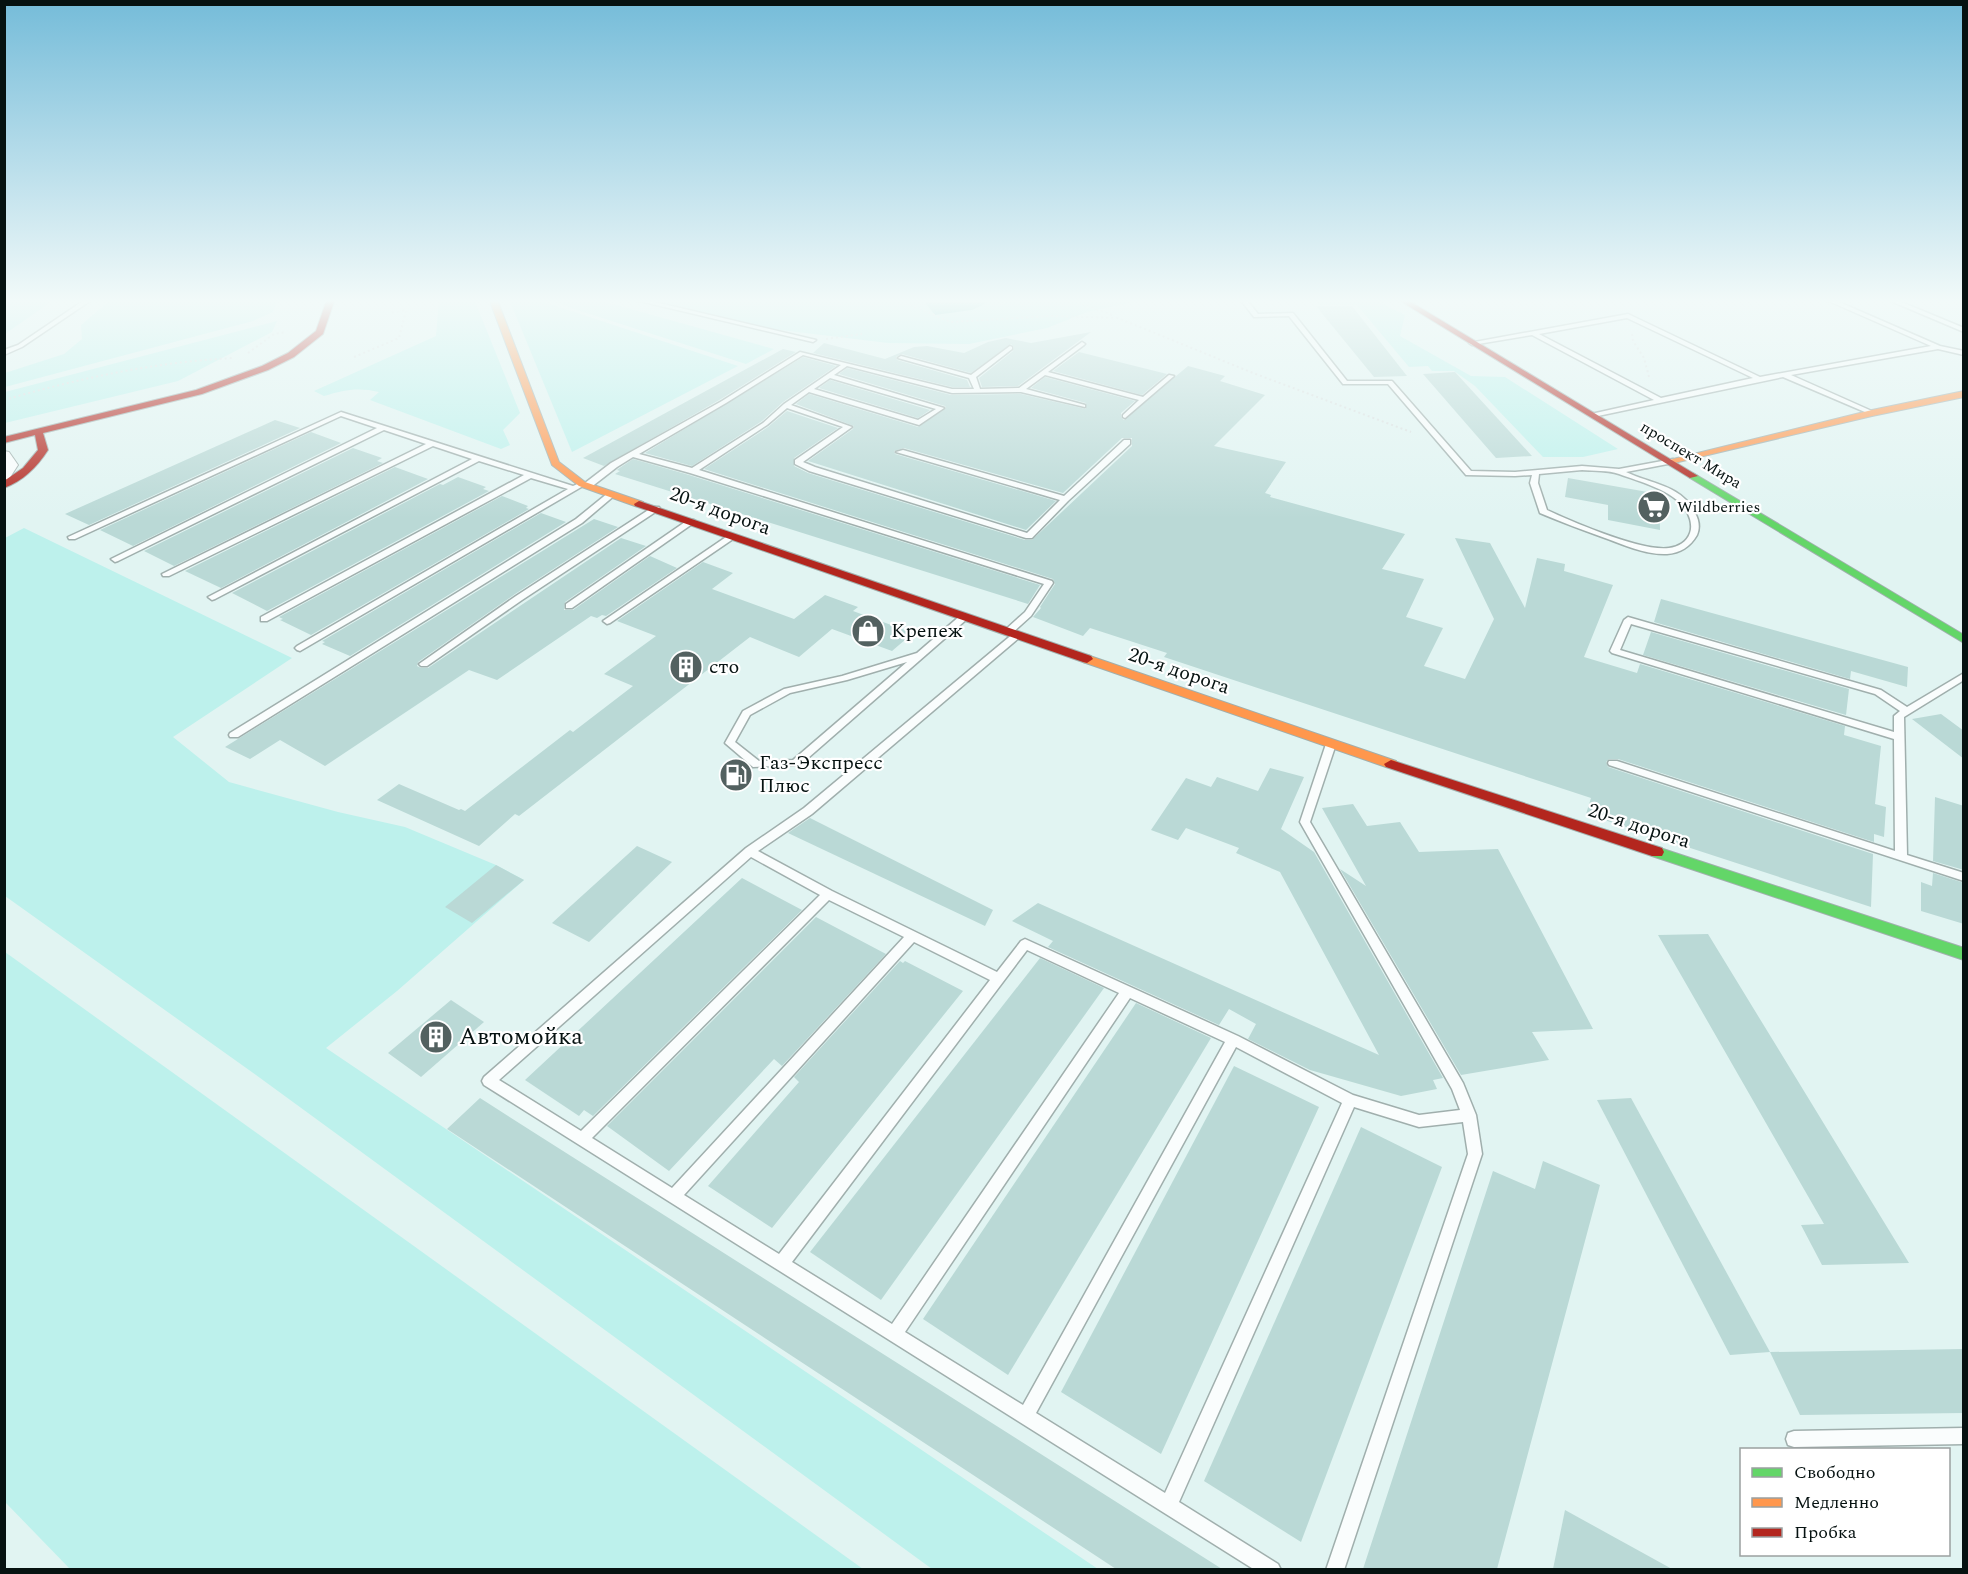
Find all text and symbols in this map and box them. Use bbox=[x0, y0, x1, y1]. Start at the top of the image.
street label: проспект Мира bbox=[1636, 415, 1746, 495]
street label: 20-я дорога bbox=[665, 479, 775, 543]
supermarket icon: Wildberries bbox=[1636, 489, 1672, 525]
place label: Wildberries bbox=[1677, 495, 1760, 519]
shop icon: Крепеж bbox=[850, 613, 886, 649]
place label: Крепеж bbox=[891, 616, 964, 646]
street label: 20-я дорога bbox=[1124, 640, 1234, 702]
building icon: сто bbox=[668, 649, 704, 685]
place label: сто bbox=[709, 652, 739, 682]
place label: Газ-Экспресс Плюс bbox=[759, 748, 883, 801]
fuel station icon: Газ-Экспресс Плюс bbox=[718, 757, 754, 793]
street label: 20-я дорога bbox=[1584, 795, 1694, 857]
building icon: Автомойка bbox=[418, 1019, 454, 1055]
place label: Автомойка bbox=[459, 1019, 583, 1055]
legend bbox=[1740, 1448, 1950, 1556]
text: Свободно bbox=[1794, 1459, 1875, 1486]
text: Медленно bbox=[1794, 1489, 1879, 1516]
text: Пробка bbox=[1794, 1519, 1857, 1546]

